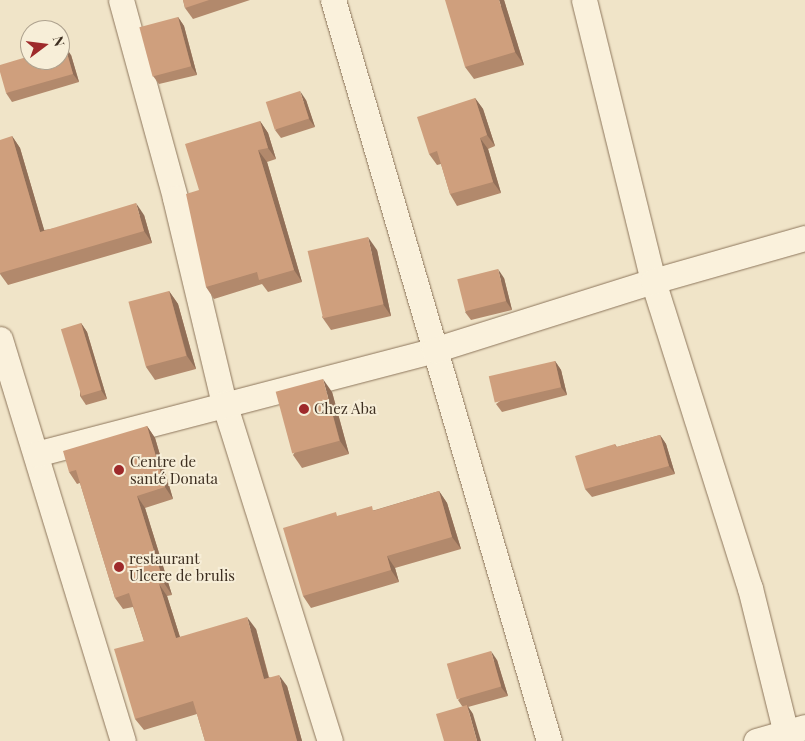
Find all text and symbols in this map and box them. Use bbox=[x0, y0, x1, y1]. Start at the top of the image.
north arrow bbox=[20, 20, 70, 70]
text: N bbox=[49, 34, 69, 49]
place label: Chez Aba bbox=[314, 400, 377, 418]
marker: Chez Aba bbox=[298, 403, 310, 415]
place label: Centre de santé Donata bbox=[130, 452, 218, 487]
marker: Centre de santé Donata bbox=[112, 463, 126, 477]
place label: restaurant Ulcere de brulis bbox=[129, 549, 235, 584]
marker: restaurant Ulcere de brulis bbox=[113, 561, 125, 573]

